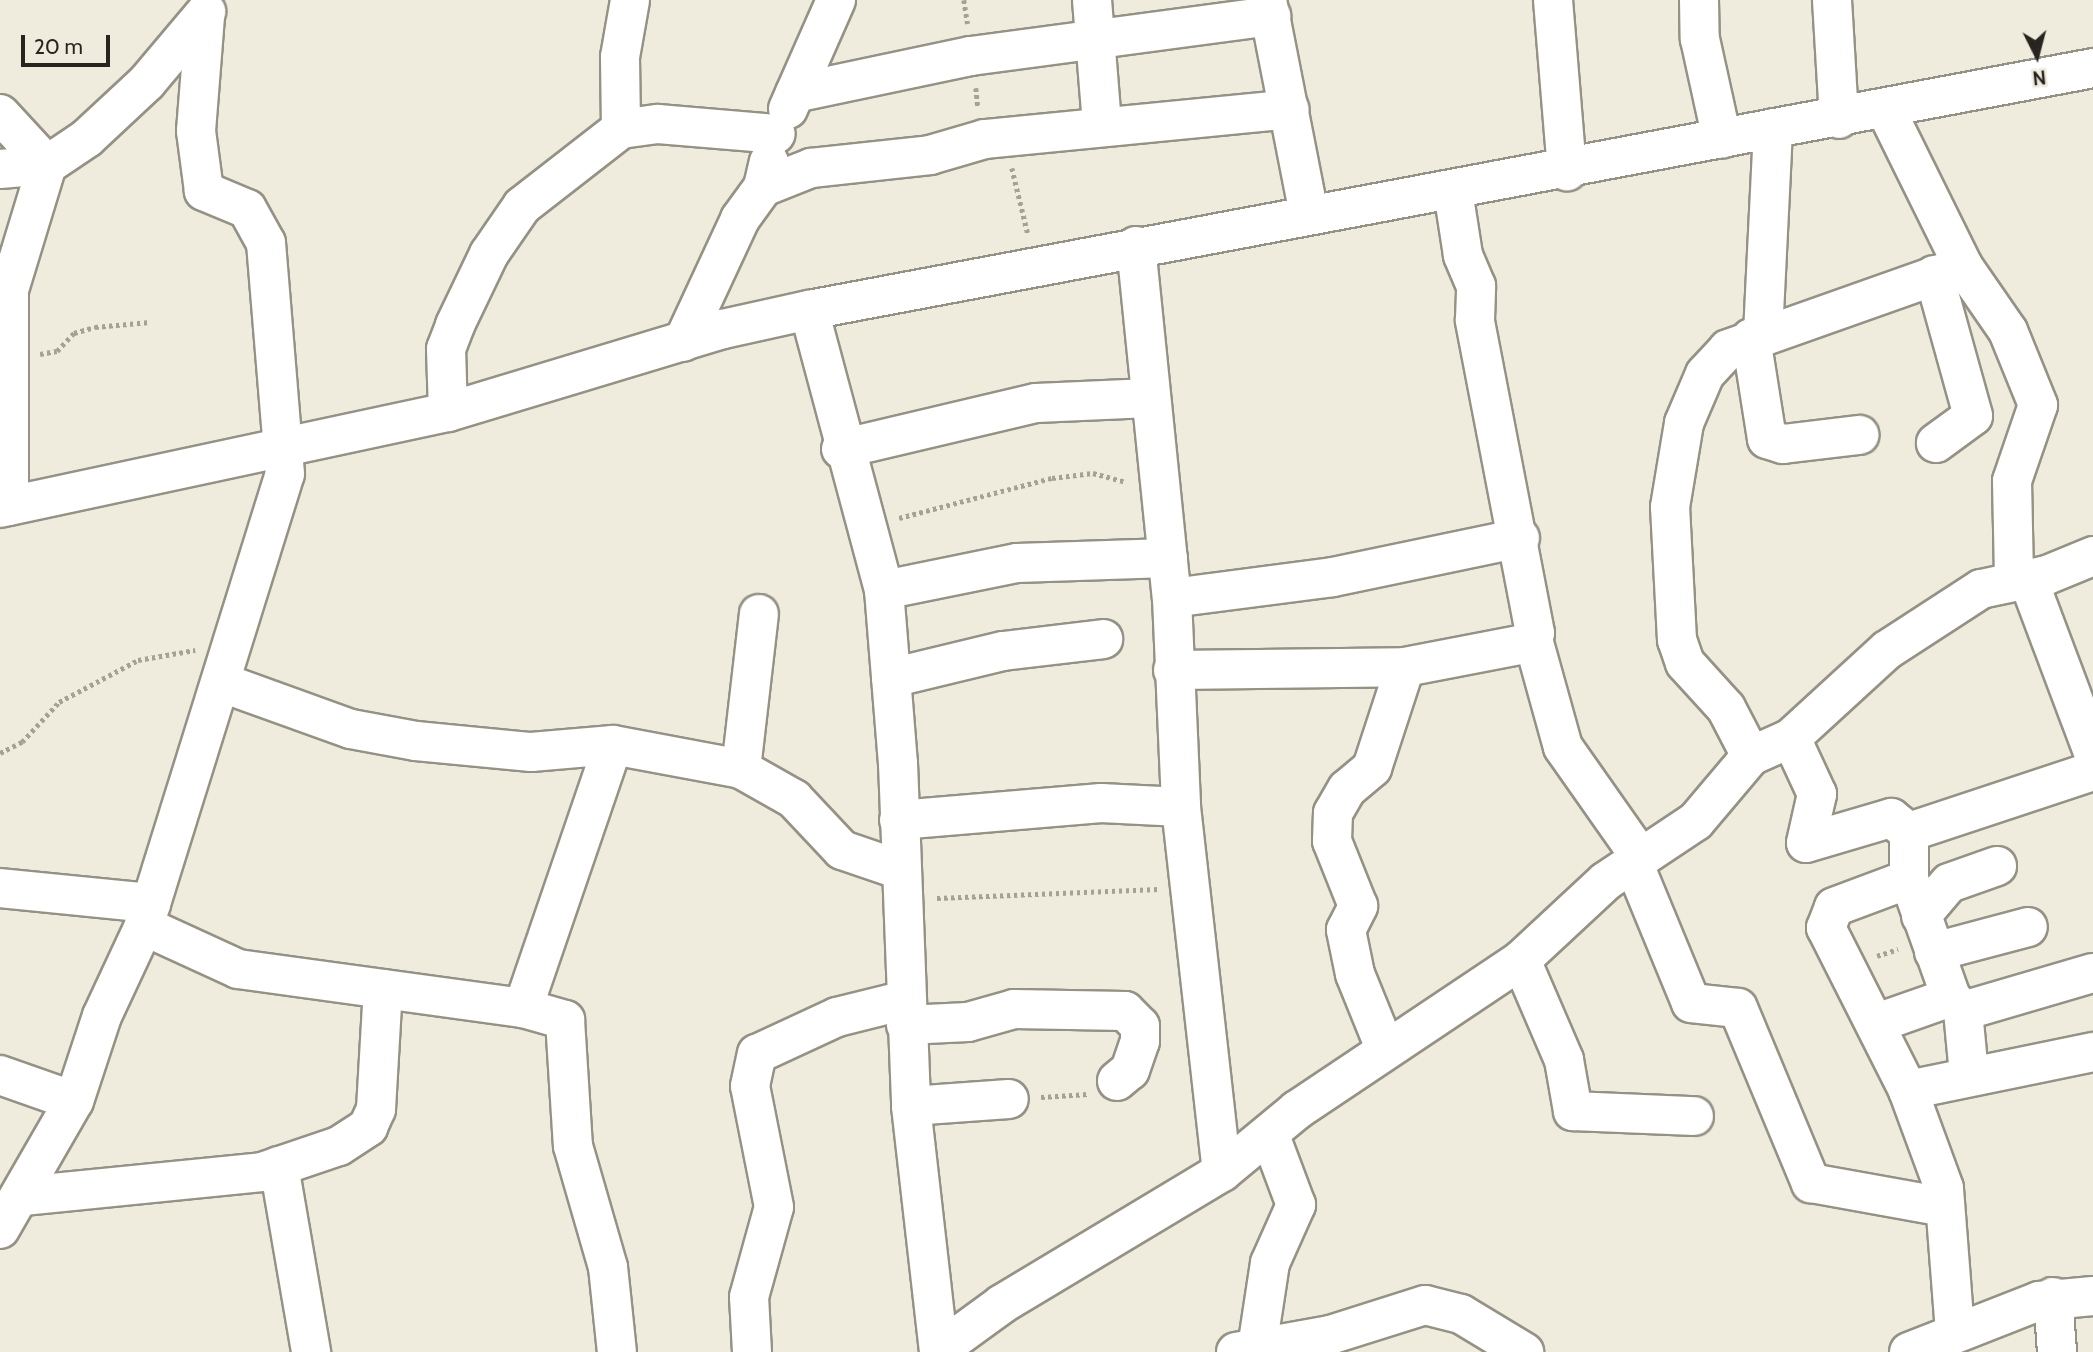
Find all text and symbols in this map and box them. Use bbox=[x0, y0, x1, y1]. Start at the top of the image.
scale bar bbox=[24, 21, 114, 65]
north arrow bbox=[2002, 21, 2072, 91]
text: 20 m bbox=[34, 34, 83, 59]
text: N bbox=[2031, 65, 2047, 90]

